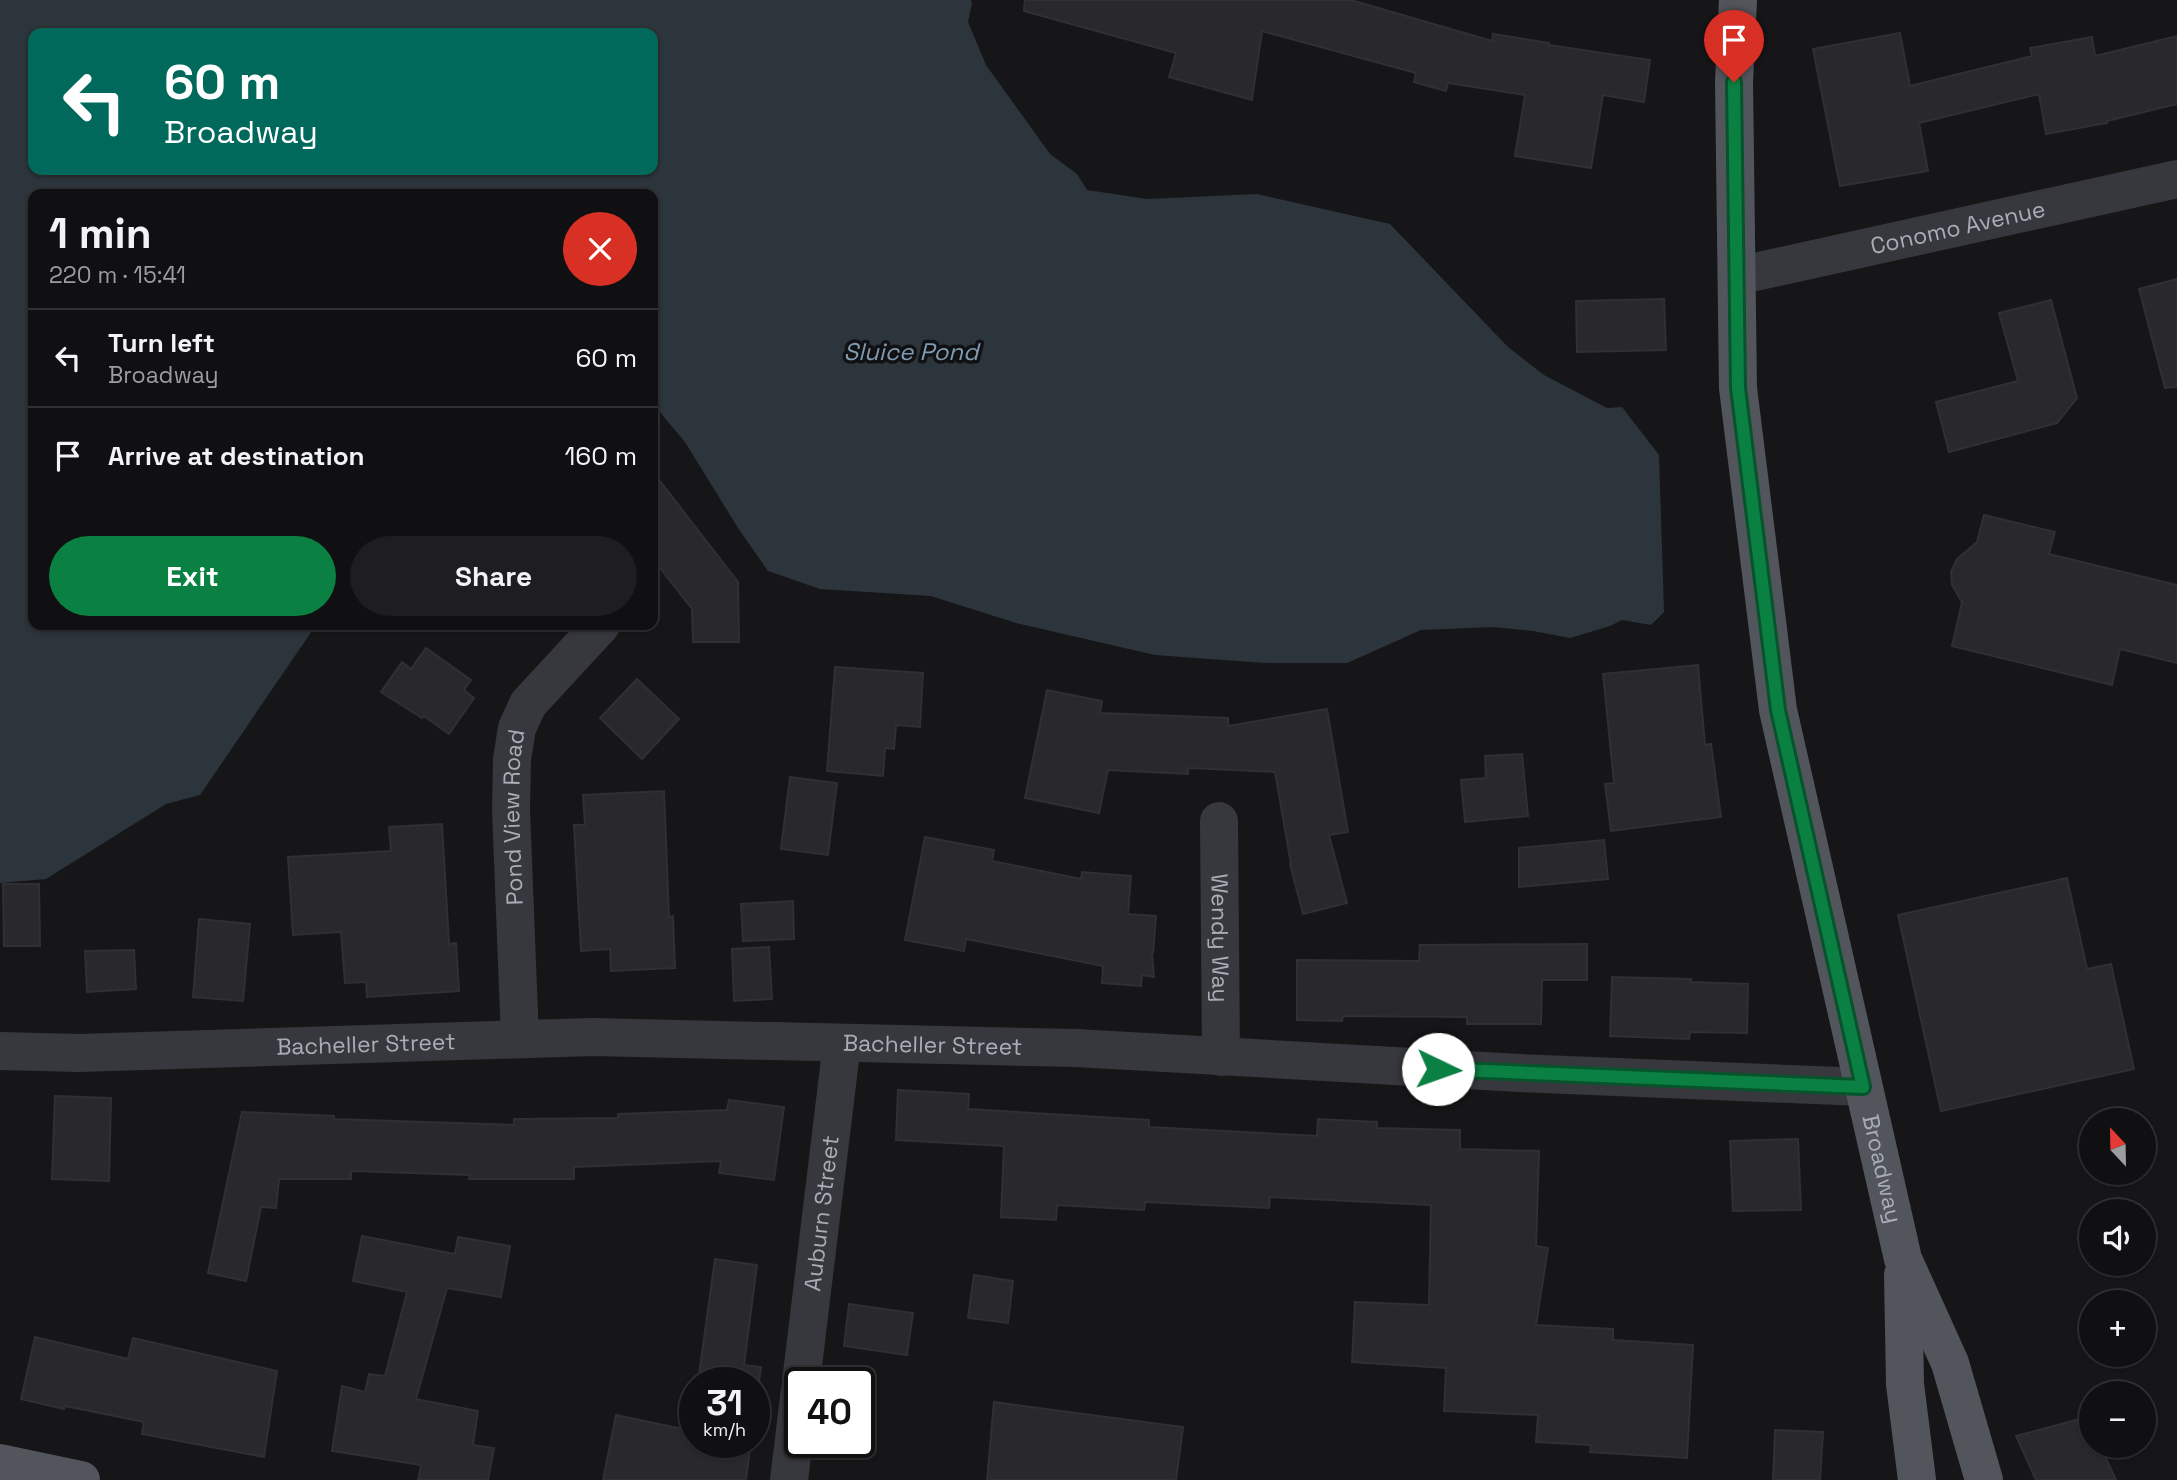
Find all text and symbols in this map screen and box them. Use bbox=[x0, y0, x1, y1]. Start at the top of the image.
pin bbox=[1704, 10, 1764, 82]
icon: arrive bbox=[1715, 21, 1753, 59]
text: 60 m bbox=[164, 51, 280, 113]
icon: left bbox=[49, 56, 140, 147]
text: Broadway bbox=[164, 112, 318, 152]
street label: Conomo Avenue bbox=[1867, 194, 2048, 261]
text: 1 min bbox=[49, 207, 152, 260]
button: close bbox=[563, 212, 637, 286]
text: 220 m · 15:41 bbox=[49, 260, 186, 290]
text: Turn left bbox=[108, 326, 215, 360]
water label: Sluice Pond bbox=[844, 336, 981, 367]
icon: left bbox=[49, 339, 87, 377]
text: 60 m bbox=[575, 341, 637, 375]
text: Broadway bbox=[108, 360, 219, 390]
icon: arrive bbox=[49, 437, 87, 475]
text: Arrive at destination bbox=[108, 439, 365, 473]
text: 160 m bbox=[565, 439, 637, 473]
button: Exit bbox=[49, 536, 336, 616]
button: Share bbox=[350, 536, 637, 616]
street label: Pond View Road bbox=[496, 727, 532, 906]
street label: Wendy Way bbox=[1204, 873, 1236, 1003]
street label: Bacheller Street bbox=[276, 1026, 456, 1062]
street label: Bacheller Street bbox=[843, 1028, 1023, 1062]
position arrow bbox=[1401, 1032, 1475, 1106]
north arrow bbox=[2079, 1108, 2156, 1185]
map controls bbox=[2079, 1108, 2156, 1458]
street label: Broadway bbox=[1856, 1111, 1909, 1226]
street label: Auburn Street bbox=[797, 1134, 846, 1293]
button: sound bbox=[2079, 1199, 2156, 1276]
button: + bbox=[2079, 1290, 2156, 1367]
speed limit sign: 40 bbox=[784, 1367, 875, 1458]
text: 31 bbox=[706, 1381, 743, 1425]
button: − bbox=[2079, 1381, 2156, 1458]
text: km/h bbox=[703, 1418, 746, 1441]

